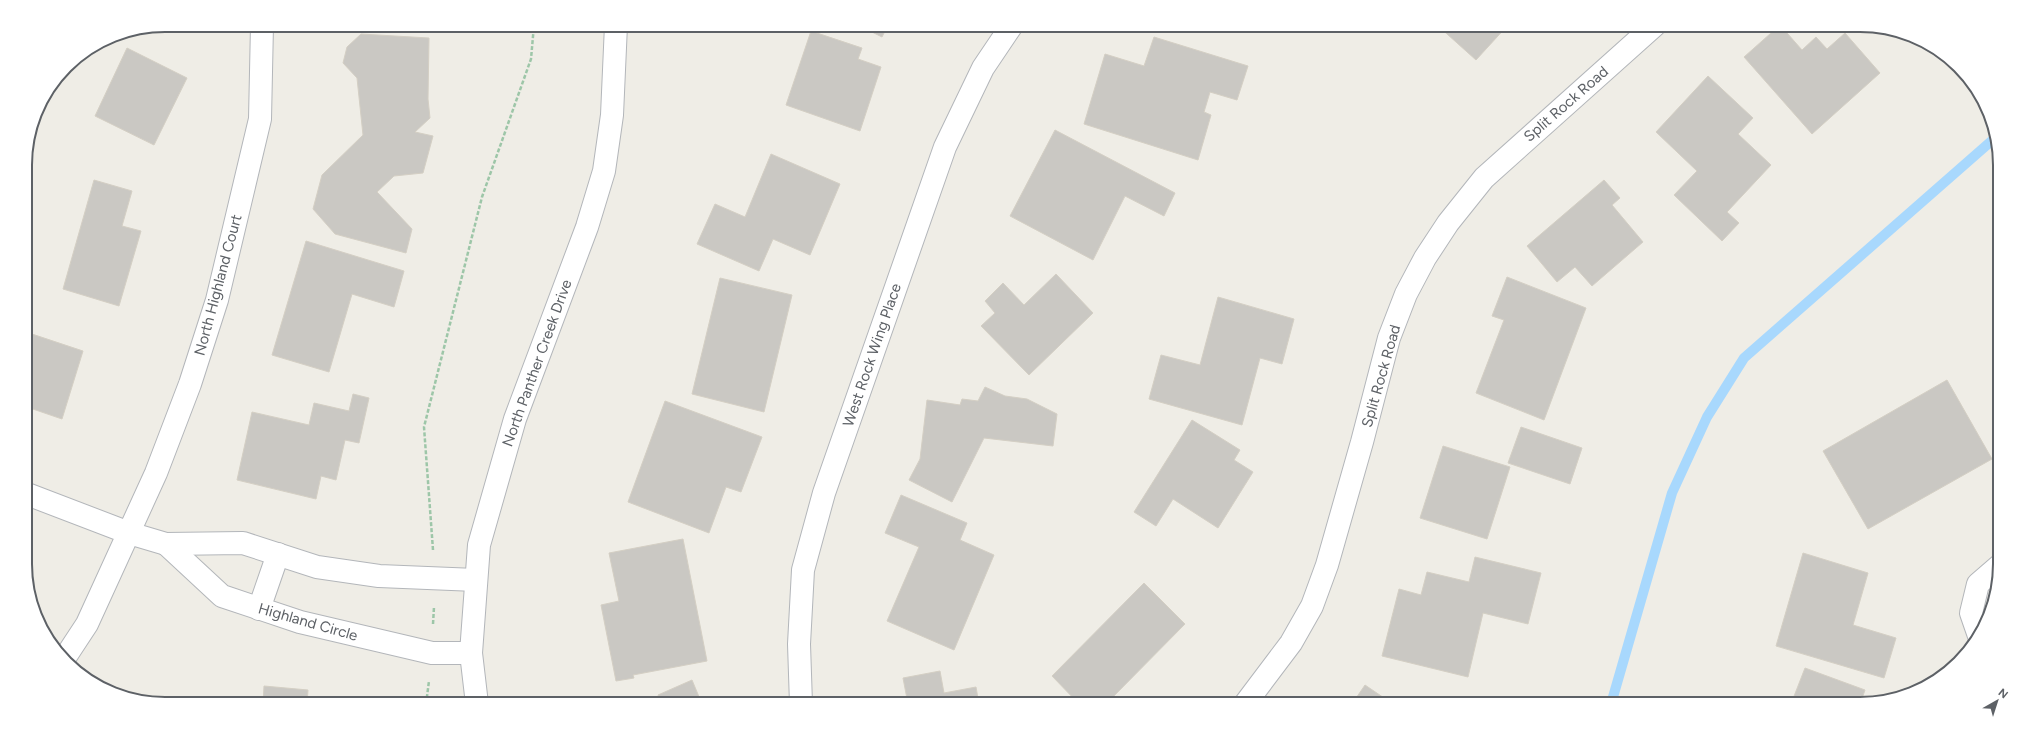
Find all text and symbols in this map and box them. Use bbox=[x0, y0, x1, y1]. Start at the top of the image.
street label: Split Rock Road bbox=[1520, 62, 1612, 146]
street label: North Highland Court bbox=[190, 212, 246, 358]
street label: North Panther Creek Drive bbox=[498, 277, 576, 449]
street label: West Rock Wing Place bbox=[839, 281, 905, 429]
street label: Split Rock Road bbox=[1358, 323, 1404, 429]
street label: Highland Circle bbox=[256, 599, 360, 645]
north arrow bbox=[1977, 681, 2017, 721]
text: N bbox=[1996, 686, 2010, 701]

